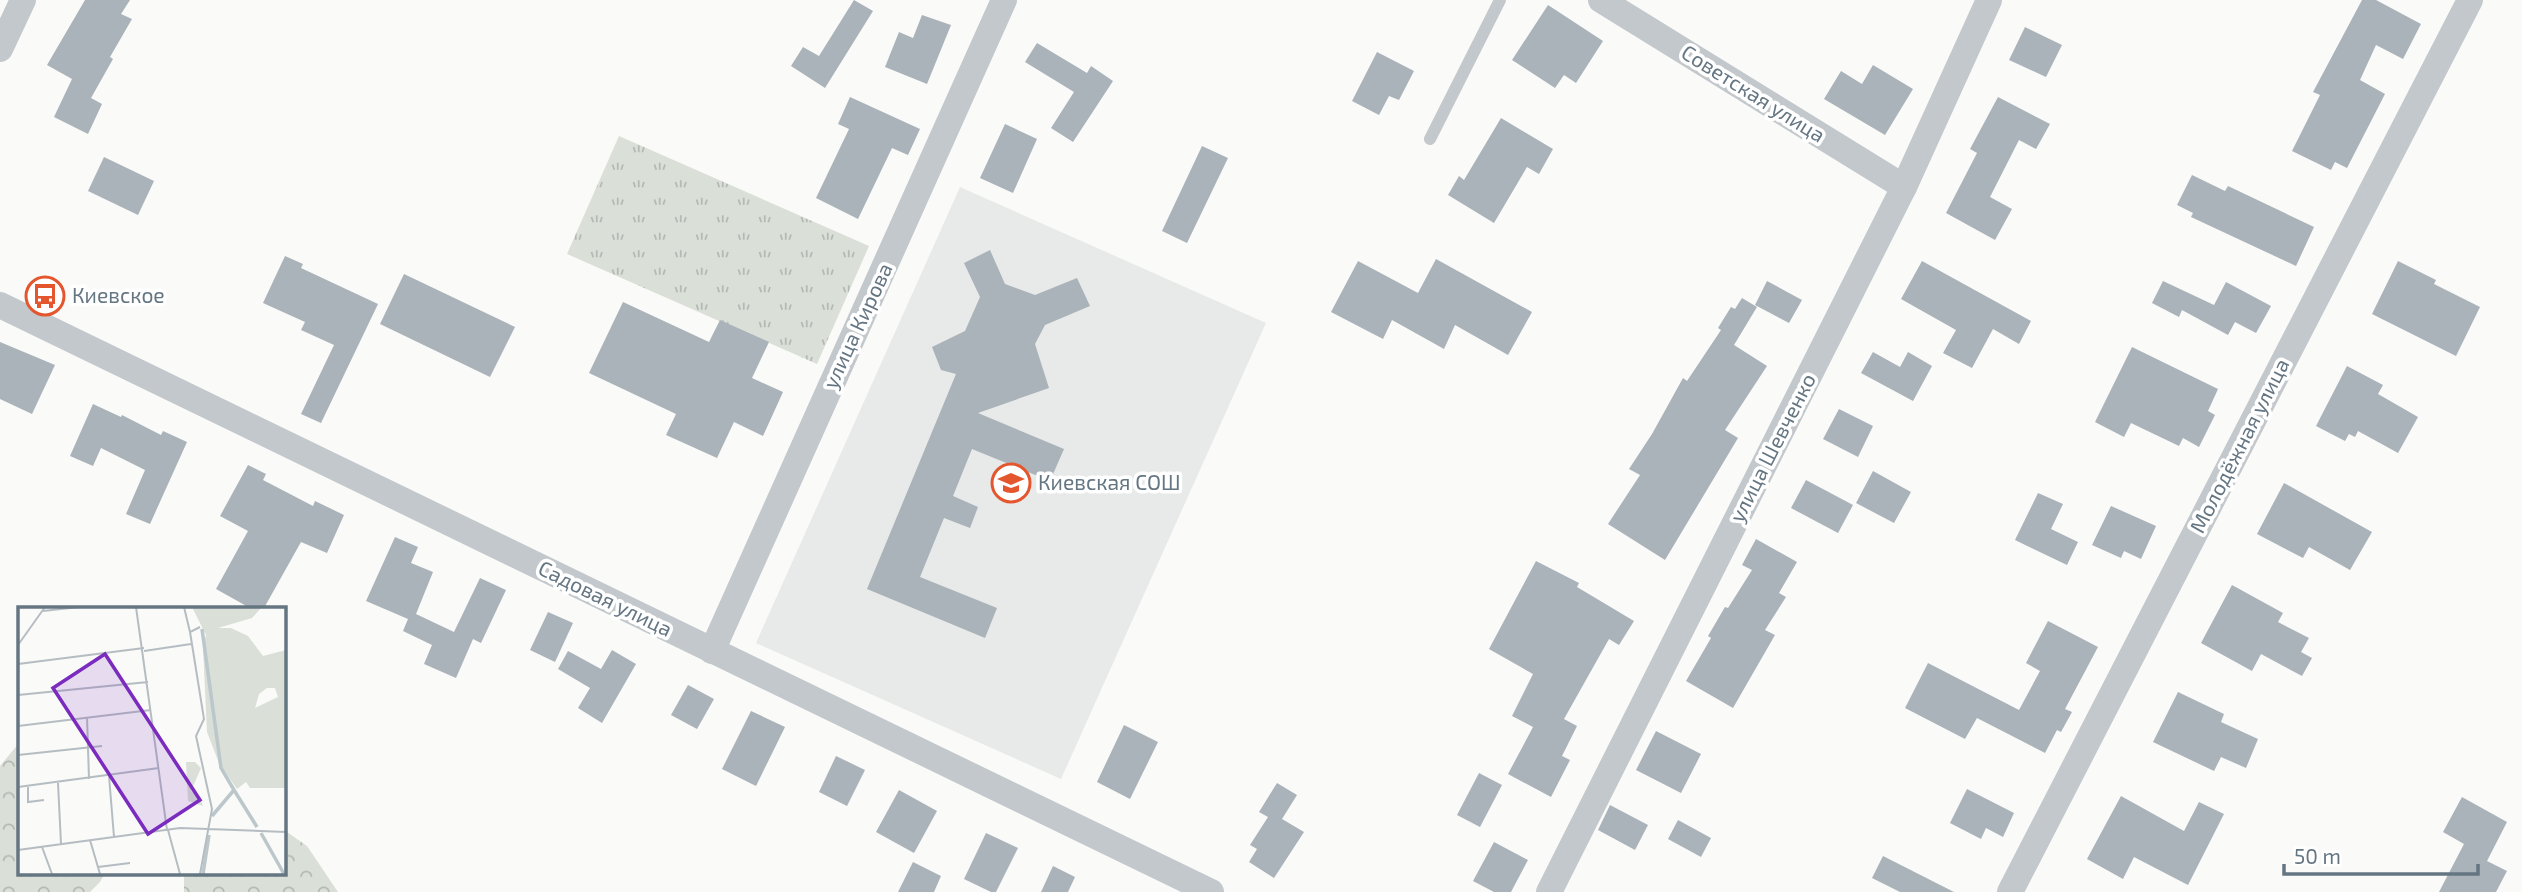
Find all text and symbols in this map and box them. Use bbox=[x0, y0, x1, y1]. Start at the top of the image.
street label: Советская улица bbox=[1677, 39, 1830, 148]
street label: улица Кирова bbox=[817, 259, 898, 393]
bus stop icon: Киевское bbox=[24, 275, 66, 317]
place label: Киевское bbox=[72, 282, 165, 307]
street label: Молодёжная улица bbox=[2184, 354, 2294, 537]
street label: улица Шевченко bbox=[1723, 369, 1821, 526]
school or university icon: Киевская СОШ bbox=[990, 462, 1032, 504]
place label: Киевская СОШ bbox=[1038, 469, 1180, 494]
street label: Садовая улица bbox=[534, 554, 677, 642]
inset map bbox=[18, 607, 285, 874]
scale bar bbox=[2284, 832, 2478, 876]
text: 50 m bbox=[2294, 843, 2341, 868]

